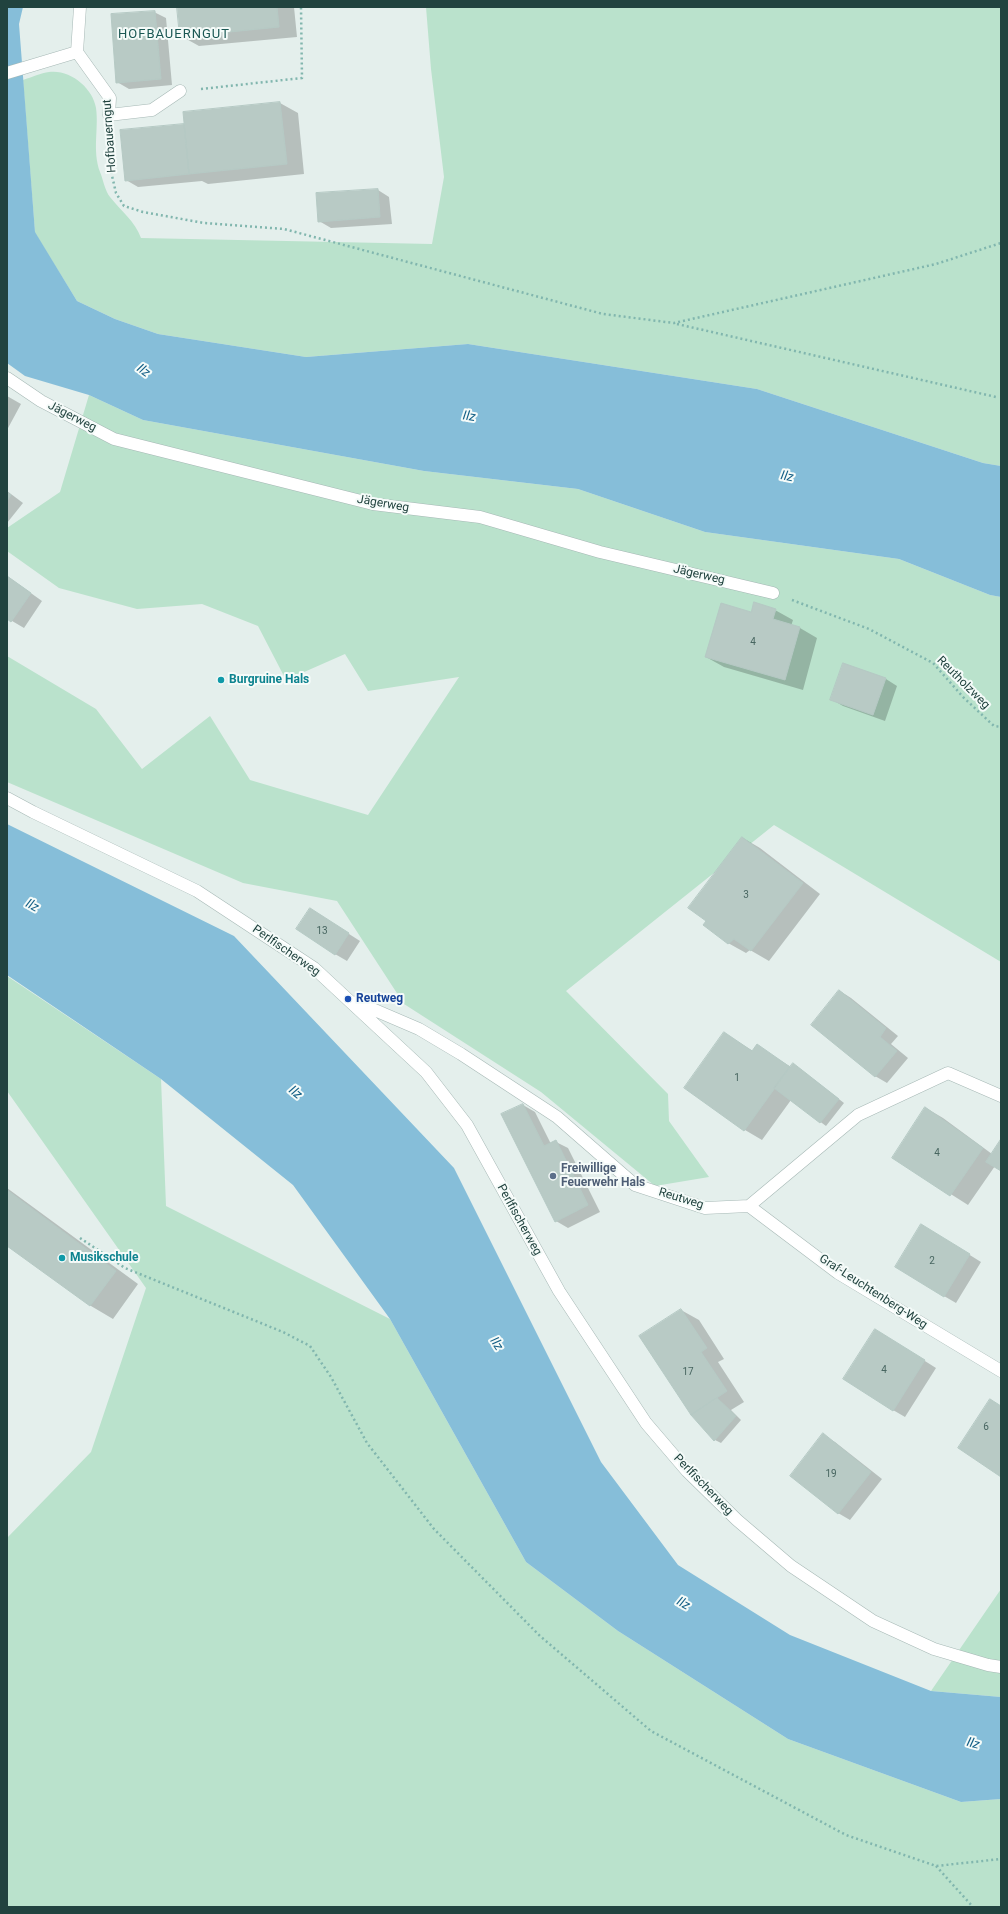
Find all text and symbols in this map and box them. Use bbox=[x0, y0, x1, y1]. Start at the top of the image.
district label: HOFBAUERNGUT bbox=[118, 27, 230, 43]
street label: Hofbauerngut bbox=[100, 99, 120, 173]
water label: Ilz bbox=[133, 361, 153, 381]
street label: Jägerweg bbox=[45, 399, 99, 435]
water label: Ilz bbox=[462, 408, 476, 426]
water label: Ilz bbox=[779, 468, 795, 486]
street label: Jägerweg bbox=[356, 492, 410, 516]
street label: Jägerweg bbox=[672, 562, 726, 588]
house number: 4 bbox=[750, 636, 756, 648]
street label: Reutholzweg bbox=[934, 654, 992, 712]
place label: Burgruine Hals bbox=[229, 673, 309, 687]
marker: Burgruine Hals bbox=[216, 675, 226, 685]
house number: 3 bbox=[743, 889, 749, 901]
water label: Ilz bbox=[23, 896, 41, 916]
street label: Perlfischerweg bbox=[249, 922, 323, 980]
house number: 13 bbox=[316, 925, 328, 937]
place label: Reutweg bbox=[356, 992, 403, 1006]
marker: Reutweg bbox=[343, 994, 353, 1004]
house number: 1 bbox=[734, 1072, 740, 1084]
water label: Ilz bbox=[285, 1083, 305, 1103]
house number: 4 bbox=[934, 1147, 940, 1159]
place label: Freiwillige Feuerwehr Hals bbox=[561, 1162, 645, 1190]
marker: Freiwillige Feuerwehr Hals bbox=[548, 1171, 558, 1181]
street label: Perlfischerweg bbox=[493, 1182, 545, 1258]
street label: Reutweg bbox=[657, 1185, 705, 1213]
place label: Musikschule bbox=[70, 1251, 138, 1265]
street label: Graf-Leuchtenberg-Weg bbox=[816, 1252, 930, 1332]
marker: Musikschule bbox=[57, 1253, 67, 1263]
house number: 2 bbox=[929, 1255, 935, 1267]
water label: Ilz bbox=[486, 1334, 506, 1354]
house number: 4 bbox=[881, 1364, 887, 1376]
house number: 17 bbox=[682, 1366, 694, 1378]
house number: 6 bbox=[983, 1421, 989, 1433]
street label: Perlfischerweg bbox=[670, 1452, 736, 1518]
house number: 19 bbox=[825, 1468, 837, 1480]
water label: Ilz bbox=[674, 1594, 692, 1614]
water label: Ilz bbox=[965, 1735, 981, 1753]

